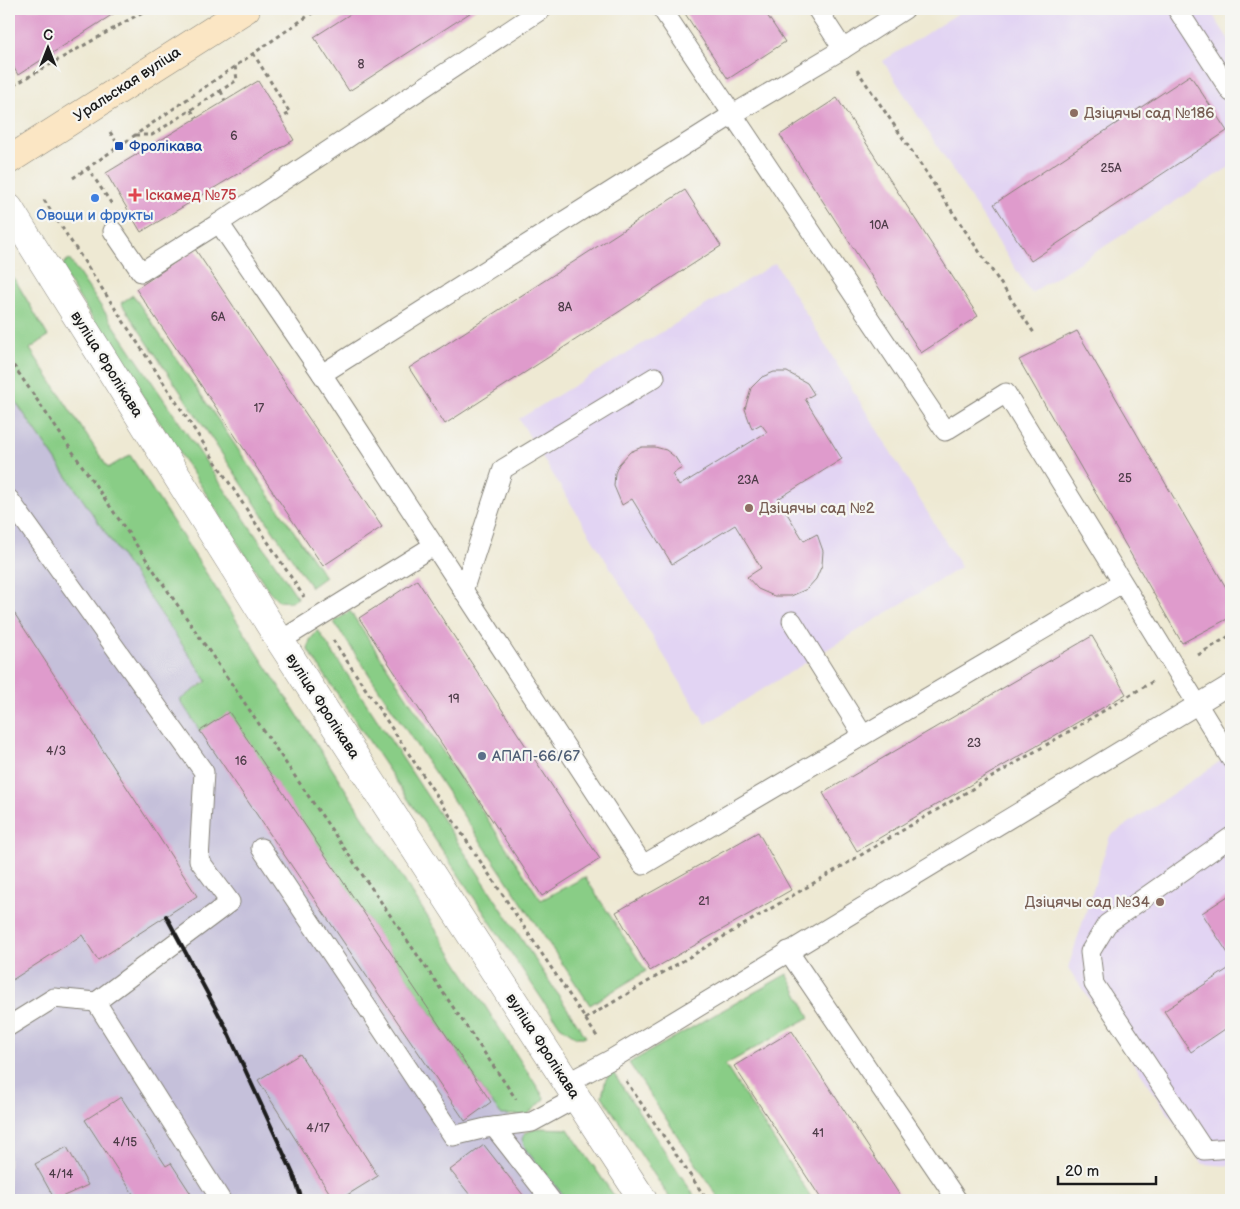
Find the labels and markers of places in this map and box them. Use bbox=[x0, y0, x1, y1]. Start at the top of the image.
place label: Дзіцячы сад №186 bbox=[1084, 104, 1214, 123]
marker: Дзіцячы сад №186 bbox=[1068, 107, 1080, 119]
place label: Фролікава bbox=[129, 137, 202, 156]
marker: Фролікава bbox=[113, 140, 125, 152]
place label: Іскамед №75 bbox=[145, 186, 237, 205]
marker: Іскамед №75 bbox=[129, 189, 141, 201]
marker: Овощи и фрукты bbox=[89, 192, 101, 204]
place label: Овощи и фрукты bbox=[36, 206, 154, 225]
place label: Дзіцячы сад №2 bbox=[759, 499, 875, 518]
marker: Дзіцячы сад №2 bbox=[743, 502, 755, 514]
place label: АПАП-66/67 bbox=[491, 747, 580, 766]
marker: АПАП-66/67 bbox=[476, 750, 488, 762]
place label: Дзіцячы сад №34 bbox=[1025, 893, 1150, 912]
marker: Дзіцячы сад №34 bbox=[1154, 896, 1166, 908]

